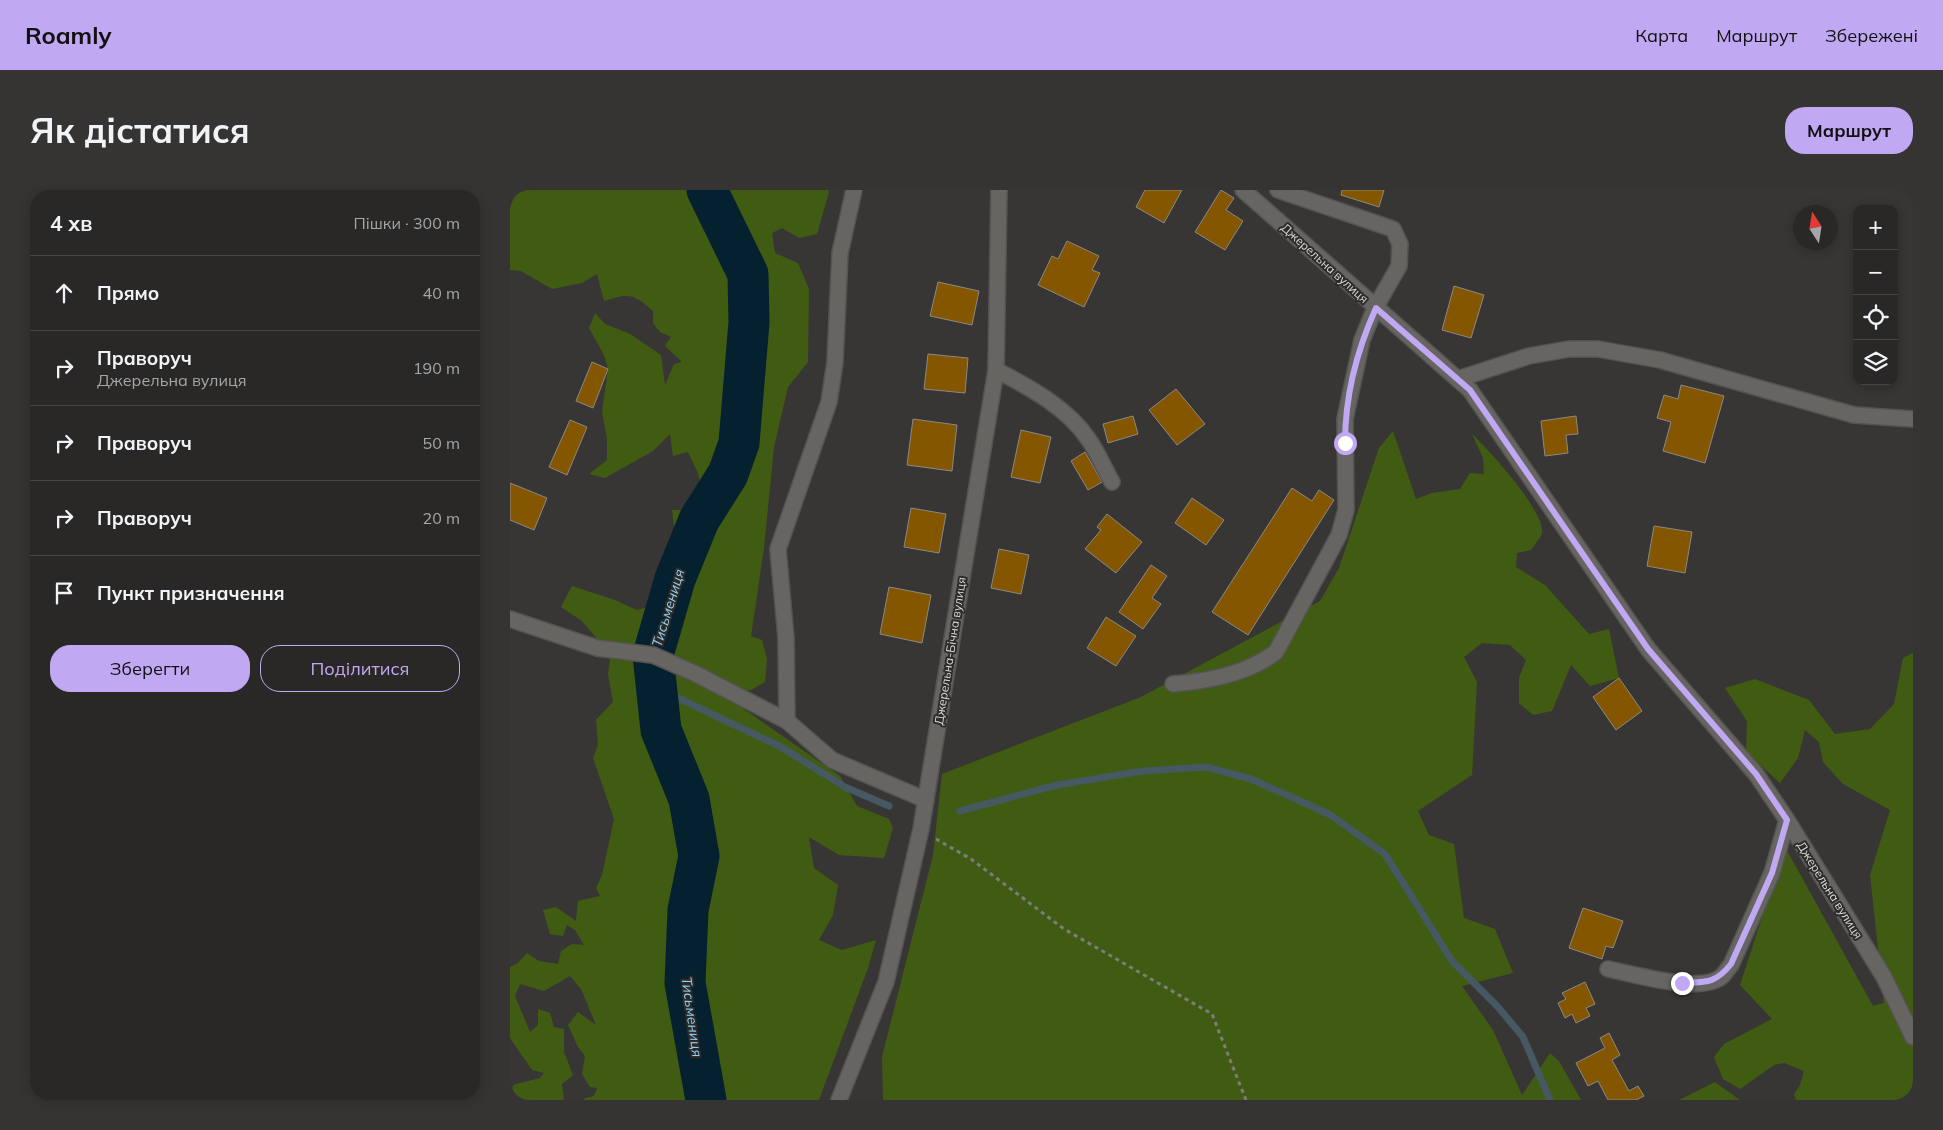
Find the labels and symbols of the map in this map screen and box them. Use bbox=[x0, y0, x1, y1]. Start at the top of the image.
north arrow bbox=[1793, 205, 1838, 250]
street label: Джерельна вулиця bbox=[1278, 220, 1372, 306]
route start bbox=[1334, 432, 1357, 455]
water label: Тисьмениця bbox=[648, 567, 688, 649]
street label: Джерельна-Бічна вулиця bbox=[931, 576, 969, 726]
street label: Джерельна вулиця bbox=[1794, 838, 1866, 942]
route end bbox=[1671, 972, 1694, 995]
water label: Тисьмениця bbox=[677, 976, 707, 1058]

